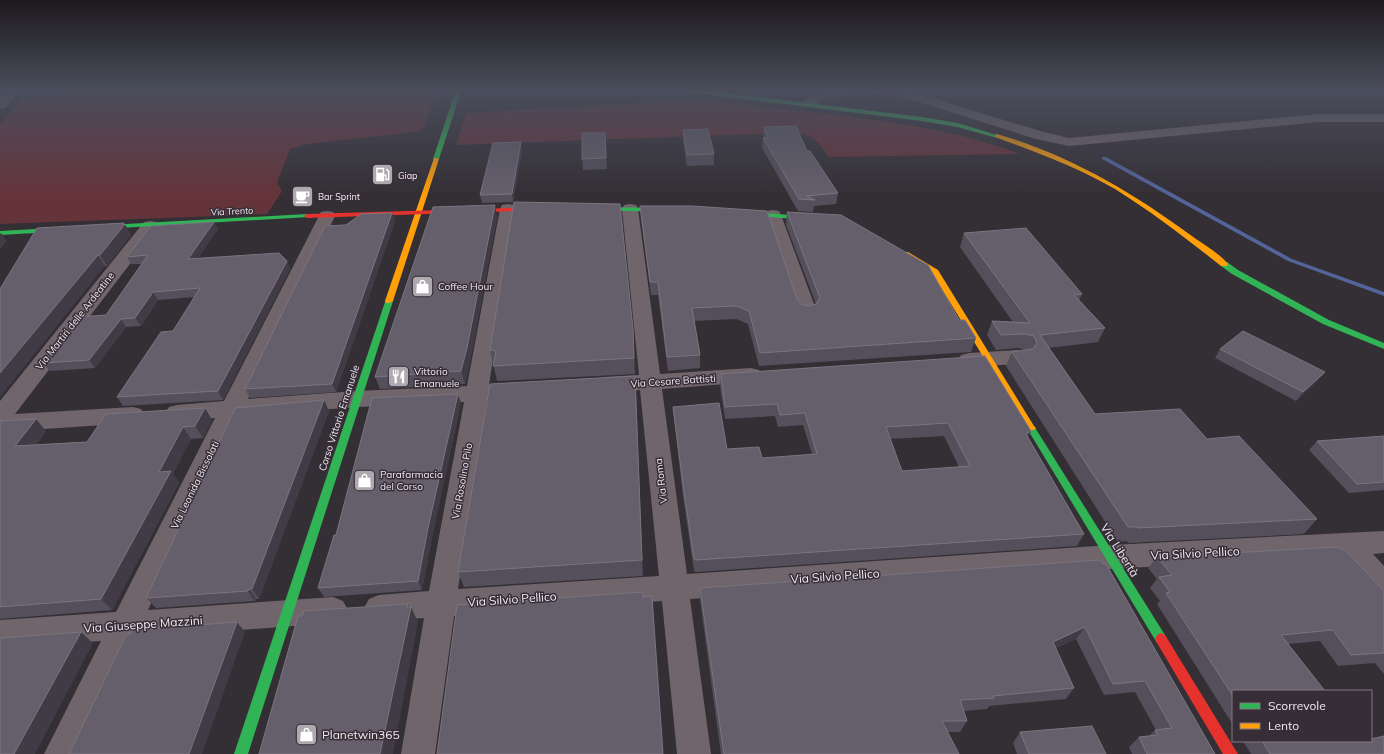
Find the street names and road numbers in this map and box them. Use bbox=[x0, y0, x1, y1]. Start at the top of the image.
street label: Via Trento bbox=[210, 204, 254, 218]
street label: Via Martiri delle Ardeatine bbox=[33, 269, 117, 373]
street label: Corso Vittorio Emanuele bbox=[316, 363, 362, 473]
street label: Via Cesare Battisti bbox=[630, 372, 716, 390]
street label: Via Leonida Bissolati bbox=[168, 439, 222, 531]
street label: Via Rosolino Pilo bbox=[449, 442, 475, 520]
street label: Via Roma bbox=[652, 458, 670, 504]
street label: Via Libertà bbox=[1098, 520, 1142, 580]
street label: Via Silvio Pellico bbox=[1150, 543, 1240, 563]
street label: Via Silvio Pellico bbox=[790, 565, 880, 587]
street label: Via Silvio Pellico bbox=[467, 588, 557, 610]
street label: Via Giuseppe Mazzini bbox=[83, 612, 203, 636]

